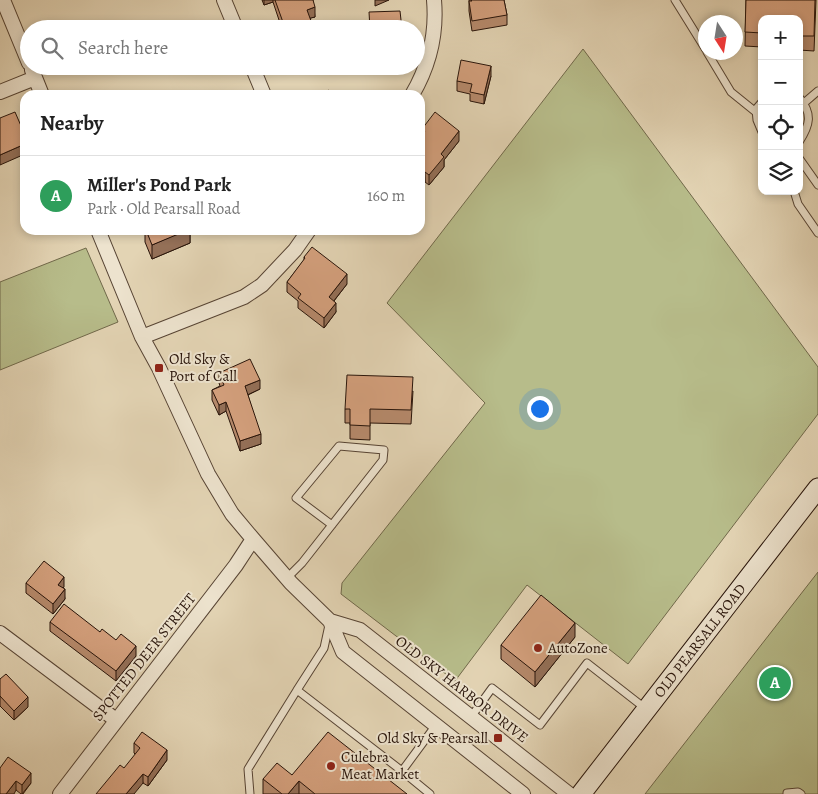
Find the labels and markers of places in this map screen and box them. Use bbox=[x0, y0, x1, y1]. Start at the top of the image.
place label: Old Sky & Port of Call bbox=[169, 349, 237, 386]
marker: Old Sky & Port of Call bbox=[153, 362, 165, 374]
place label: AutoZone bbox=[547, 638, 608, 658]
marker: AutoZone bbox=[532, 642, 544, 654]
pin: A bbox=[759, 664, 791, 702]
place label: Old Sky & Pearsall bbox=[377, 728, 488, 748]
marker: Old Sky & Pearsall bbox=[492, 732, 504, 744]
place label: Culebra Meat Market bbox=[341, 747, 419, 784]
marker: Culebra Meat Market bbox=[325, 760, 337, 772]

